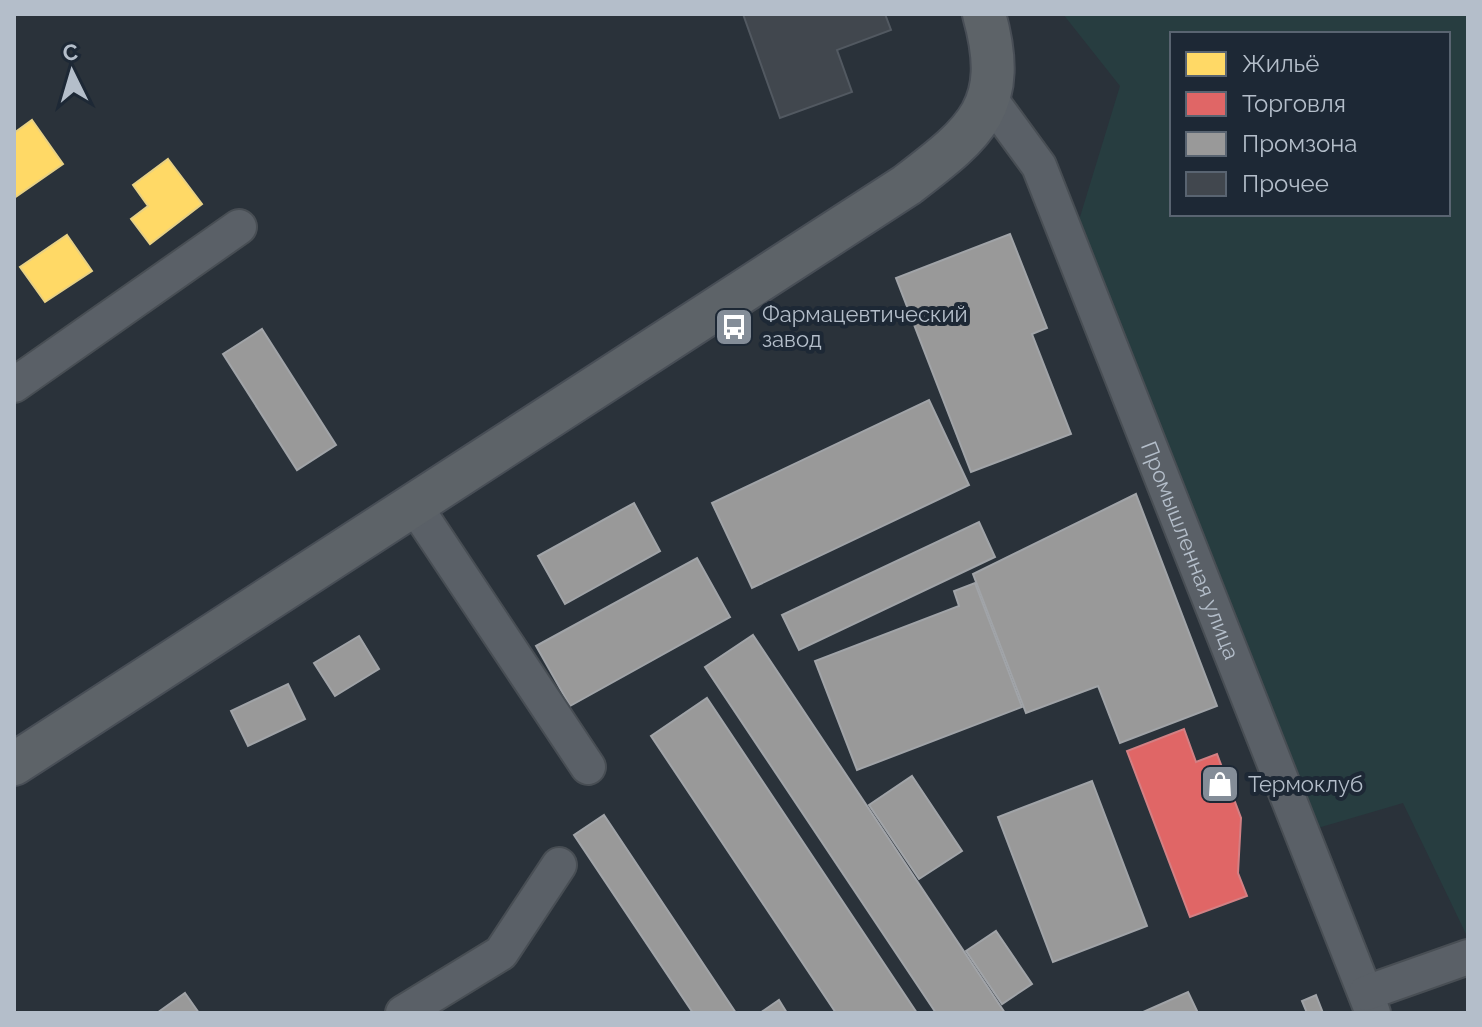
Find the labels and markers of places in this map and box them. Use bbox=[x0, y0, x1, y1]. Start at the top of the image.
place label: Фармацевтический завод bbox=[762, 301, 968, 352]
bus stop icon: Фармацевтический завод bbox=[713, 306, 755, 348]
shop icon: Термоклуб bbox=[1199, 763, 1241, 805]
place label: Термоклуб bbox=[1248, 771, 1363, 797]

